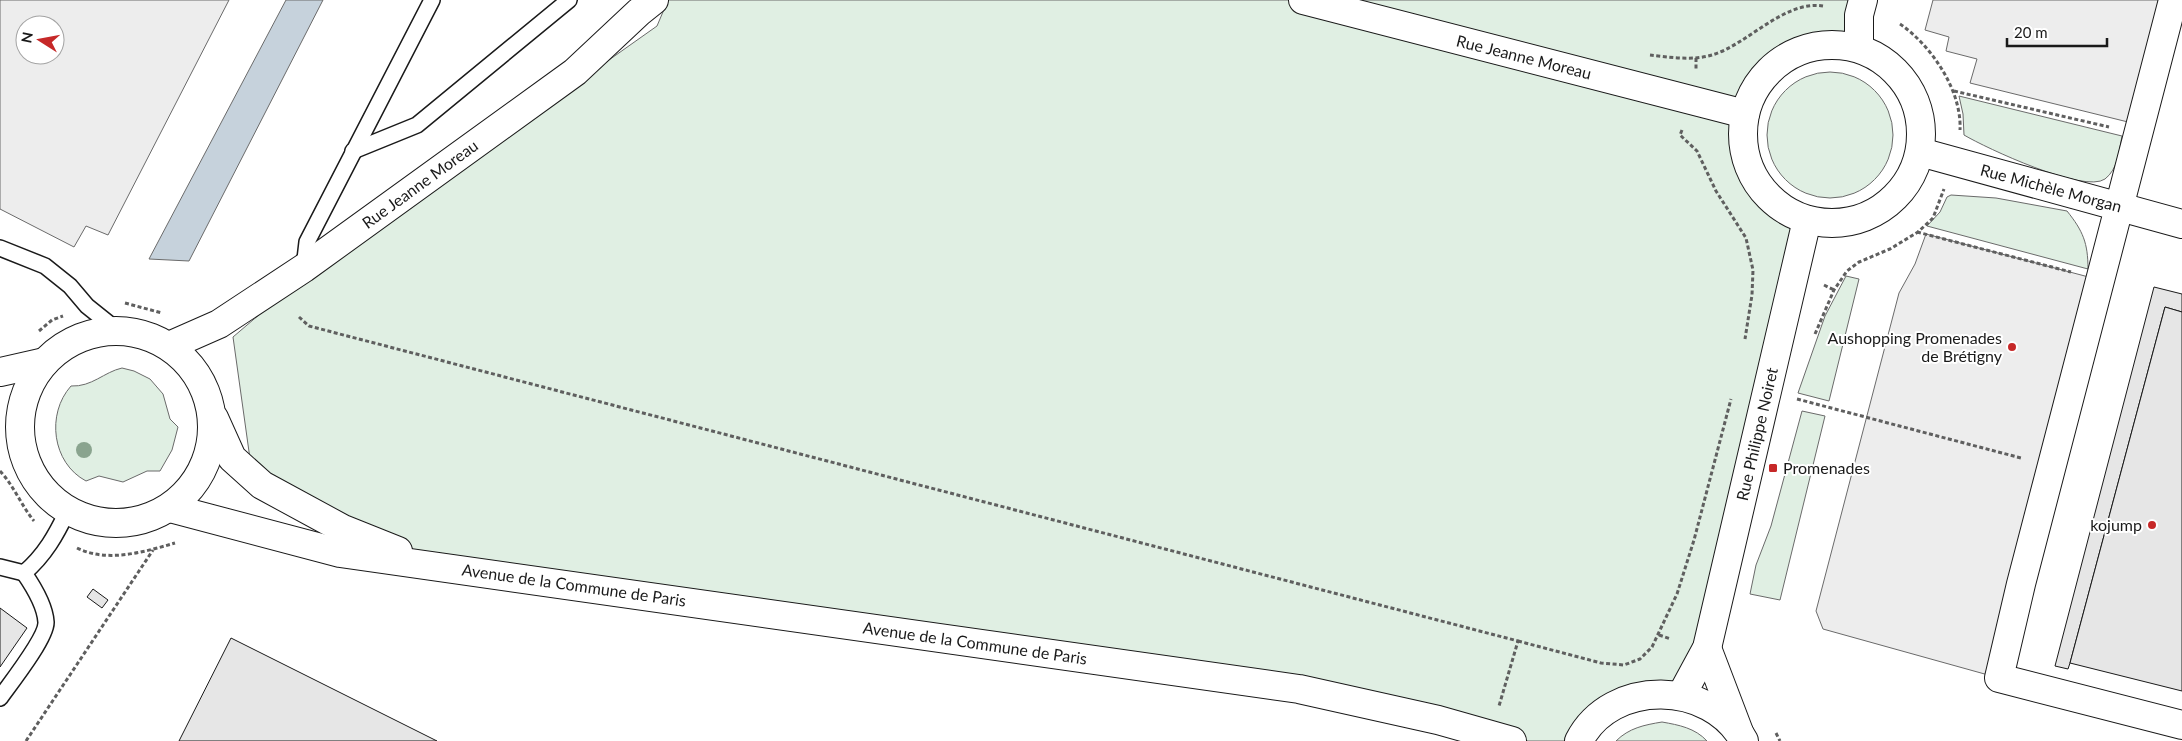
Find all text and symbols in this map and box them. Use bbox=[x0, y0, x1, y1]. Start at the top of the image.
north arrow bbox=[15, 15, 65, 65]
scale bar bbox=[2007, 15, 2107, 47]
text: 20 m bbox=[2014, 23, 2048, 41]
text: N bbox=[17, 31, 36, 44]
street label: Rue Jeanne Moreau bbox=[1455, 31, 1594, 82]
street label: Rue Jeanne Moreau bbox=[358, 135, 481, 232]
street label: Rue Michèle Morgan bbox=[1978, 159, 2124, 216]
place label: Aushopping Promenades de Brétigny bbox=[1828, 328, 2003, 365]
marker: Aushopping Promenades de Brétigny bbox=[2006, 341, 2018, 353]
street label: Rue Philippe Noiret bbox=[1732, 365, 1781, 502]
place label: Promenades bbox=[1783, 458, 1870, 477]
marker: Promenades bbox=[1767, 462, 1779, 474]
place label: kojump bbox=[2090, 515, 2142, 534]
marker: kojump bbox=[2146, 519, 2158, 531]
street label: Avenue de la Commune de Paris bbox=[461, 559, 687, 610]
street label: Avenue de la Commune de Paris bbox=[862, 617, 1088, 668]

